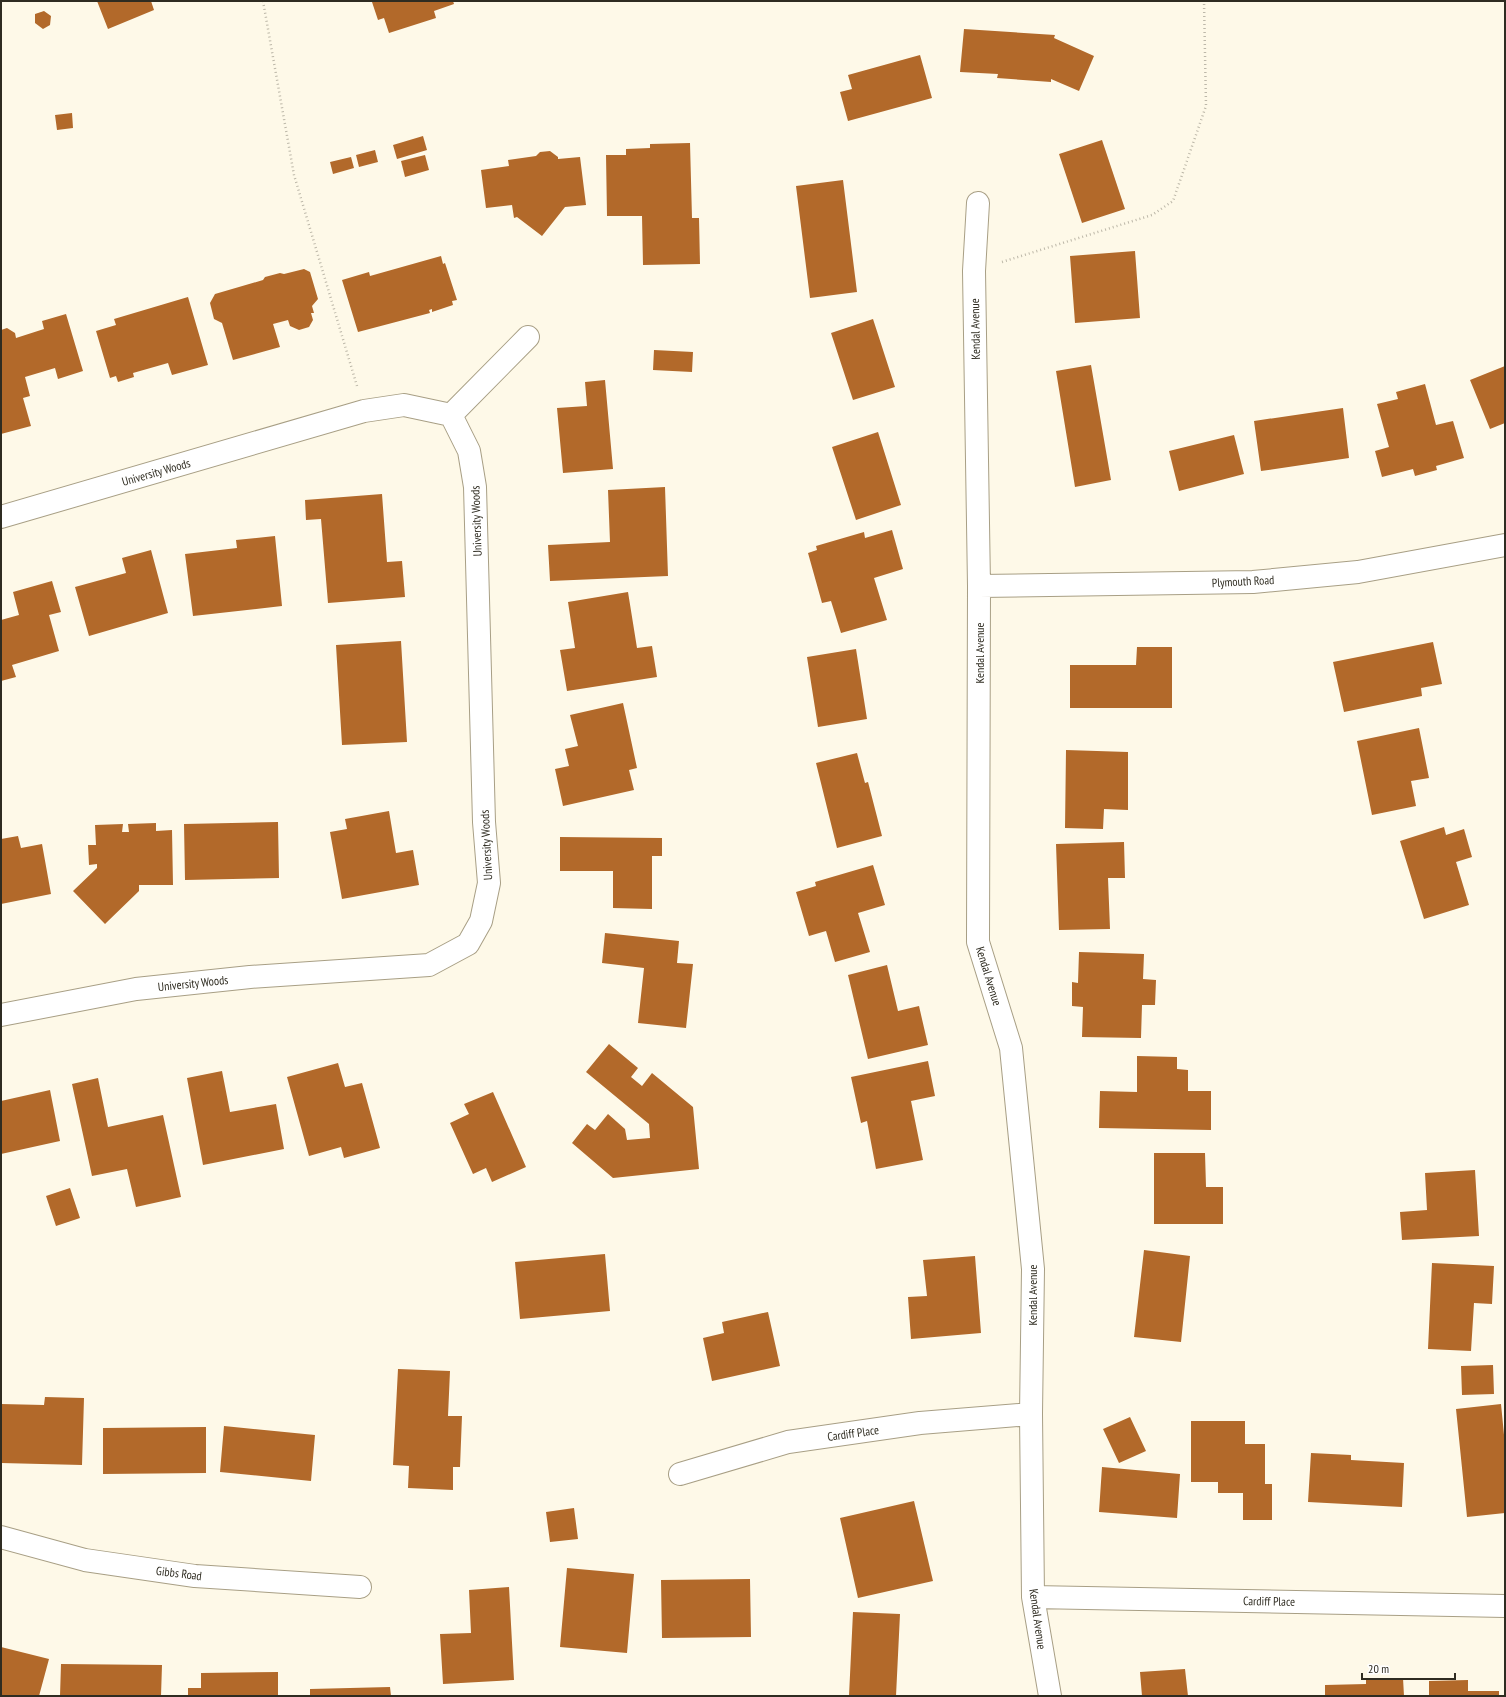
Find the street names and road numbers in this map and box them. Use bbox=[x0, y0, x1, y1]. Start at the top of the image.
street label: Kendal Avenue bbox=[967, 298, 983, 360]
street label: University Woods bbox=[120, 455, 192, 489]
street label: University Woods bbox=[467, 485, 485, 557]
street label: Plymouth Road bbox=[1211, 572, 1275, 590]
street label: Kendal Avenue bbox=[972, 622, 987, 684]
street label: University Woods bbox=[477, 809, 495, 881]
street label: Kendal Avenue bbox=[973, 945, 1005, 1007]
street label: University Woods bbox=[157, 972, 229, 994]
street label: Kendal Avenue bbox=[1025, 1264, 1040, 1326]
street label: Cardiff Place bbox=[826, 1422, 880, 1444]
street label: Gibbs Road bbox=[155, 1563, 203, 1583]
street label: Kendal Avenue bbox=[1026, 1588, 1050, 1650]
street label: Cardiff Place bbox=[1243, 1593, 1295, 1609]

